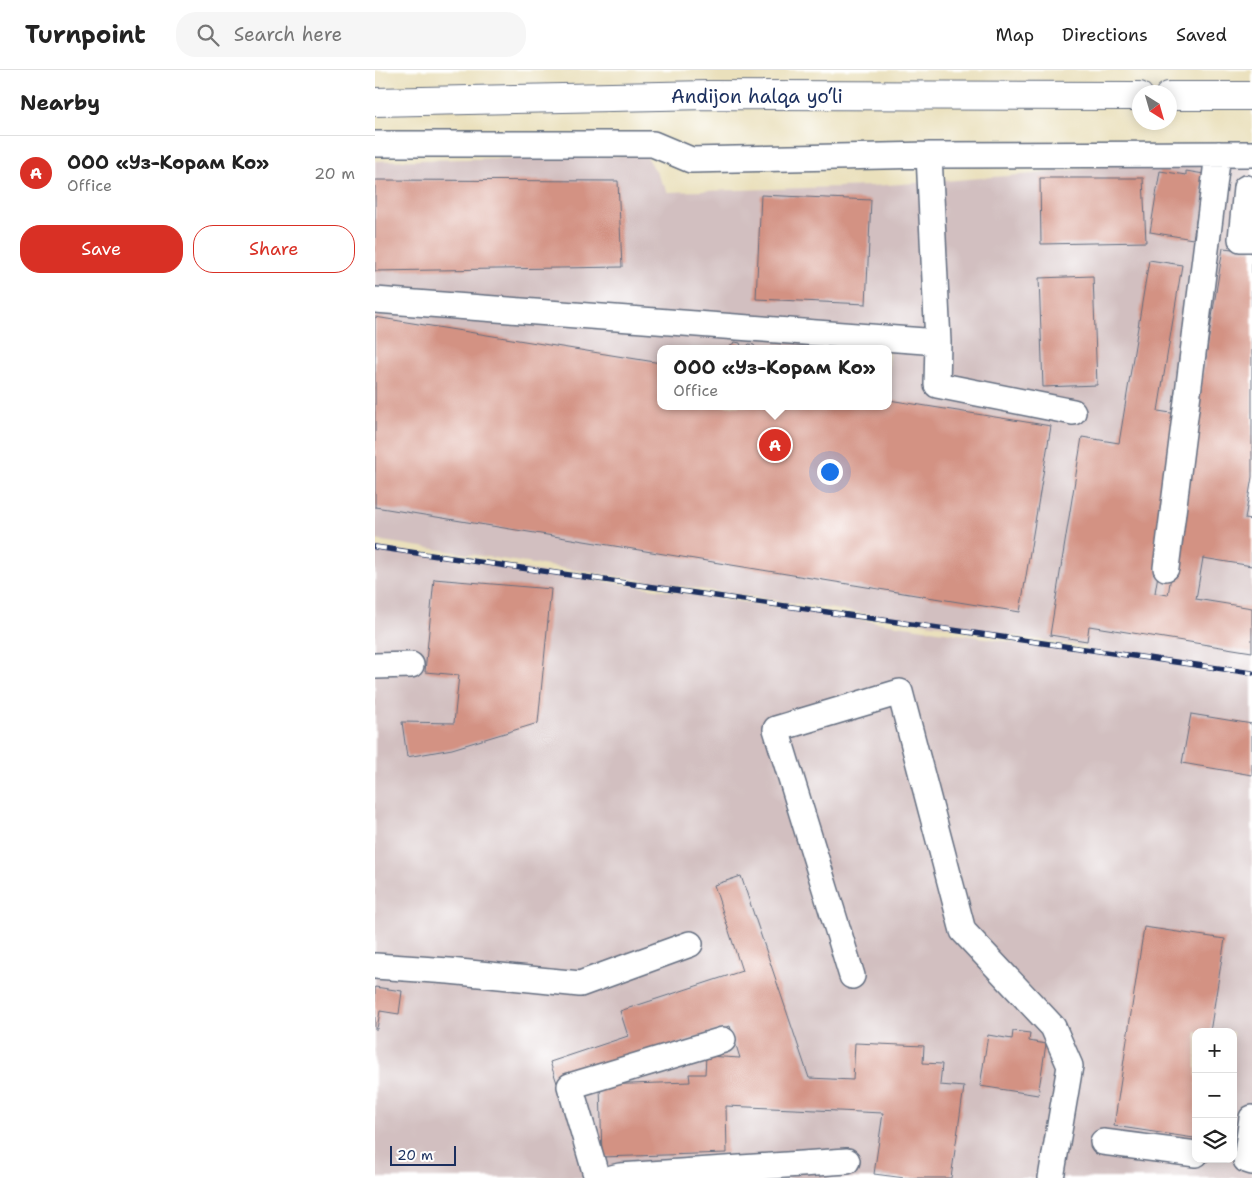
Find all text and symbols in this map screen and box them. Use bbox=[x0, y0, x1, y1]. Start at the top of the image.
search box bbox=[176, 12, 526, 57]
text: Turnpoint bbox=[25, 19, 146, 51]
icon: search bbox=[194, 21, 222, 49]
text: Search here bbox=[234, 22, 342, 47]
text: Map bbox=[996, 23, 1034, 47]
text: Directions bbox=[1062, 23, 1148, 47]
text: Saved bbox=[1176, 23, 1227, 47]
street label: Andijon halqa yo‘li bbox=[671, 84, 843, 109]
north arrow bbox=[1132, 85, 1177, 130]
text: Nearby bbox=[20, 89, 100, 117]
text: ООО «Уз-Корам Ко» bbox=[67, 150, 269, 175]
text: A bbox=[30, 163, 42, 184]
text: 20 m bbox=[314, 163, 355, 184]
text: Office bbox=[67, 175, 112, 196]
button: Save bbox=[20, 225, 183, 273]
button: Share bbox=[193, 225, 355, 273]
popup bbox=[657, 345, 892, 410]
text: ООО «Уз-Корам Ко» bbox=[673, 355, 876, 380]
text: Office bbox=[673, 380, 718, 401]
pin: A bbox=[759, 426, 791, 464]
your location bbox=[817, 459, 843, 485]
map controls bbox=[1192, 1028, 1237, 1163]
button: + bbox=[1192, 1028, 1237, 1073]
button: − bbox=[1192, 1073, 1237, 1118]
button: layers bbox=[1192, 1118, 1237, 1163]
scale bar bbox=[390, 1143, 456, 1166]
text: 20 m bbox=[397, 1146, 433, 1164]

